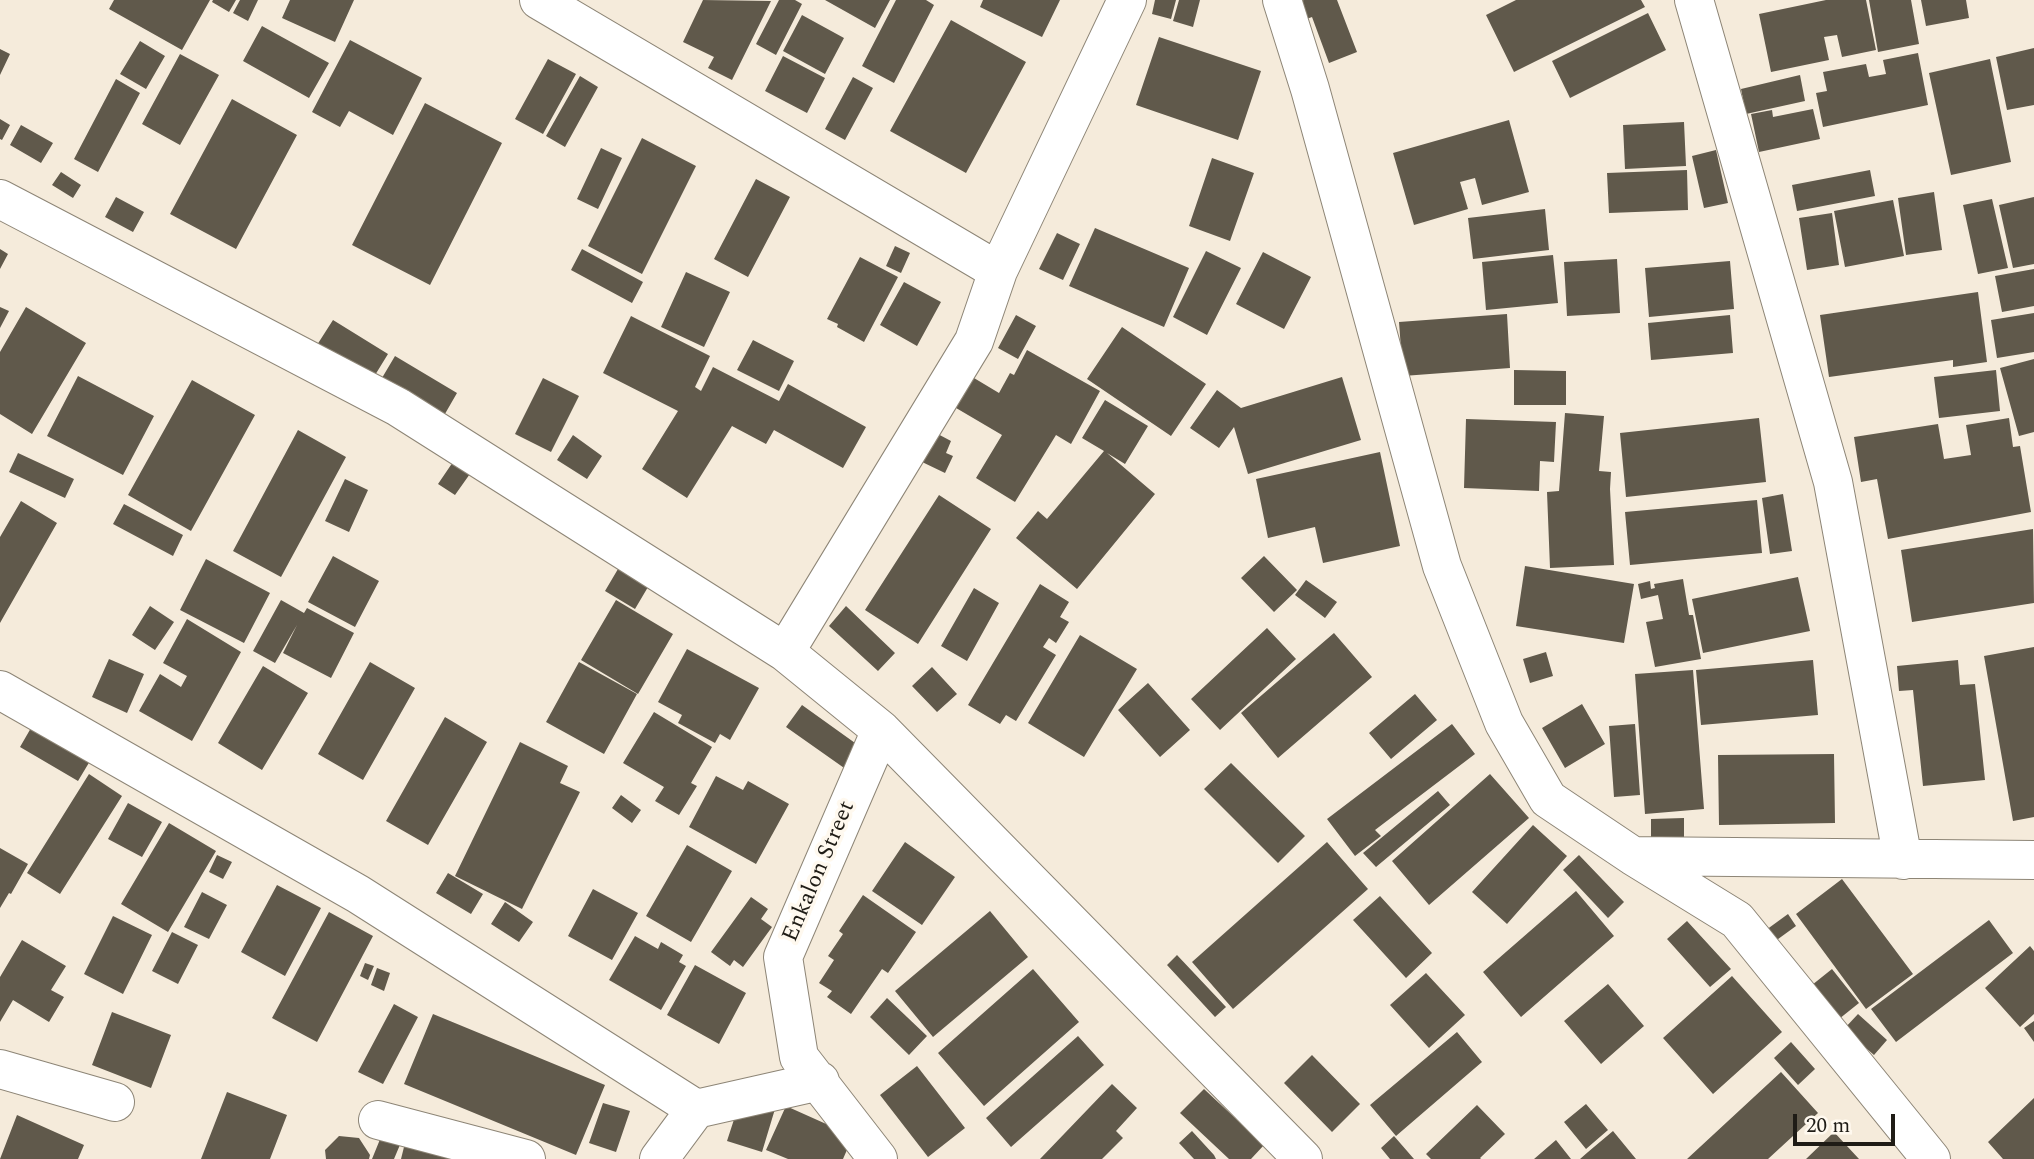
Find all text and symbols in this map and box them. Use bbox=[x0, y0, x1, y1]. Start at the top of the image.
street label: Enkalon Street bbox=[778, 797, 862, 947]
scale bar bbox=[1796, 1100, 1898, 1144]
text: 20 m bbox=[1806, 1110, 1850, 1142]

